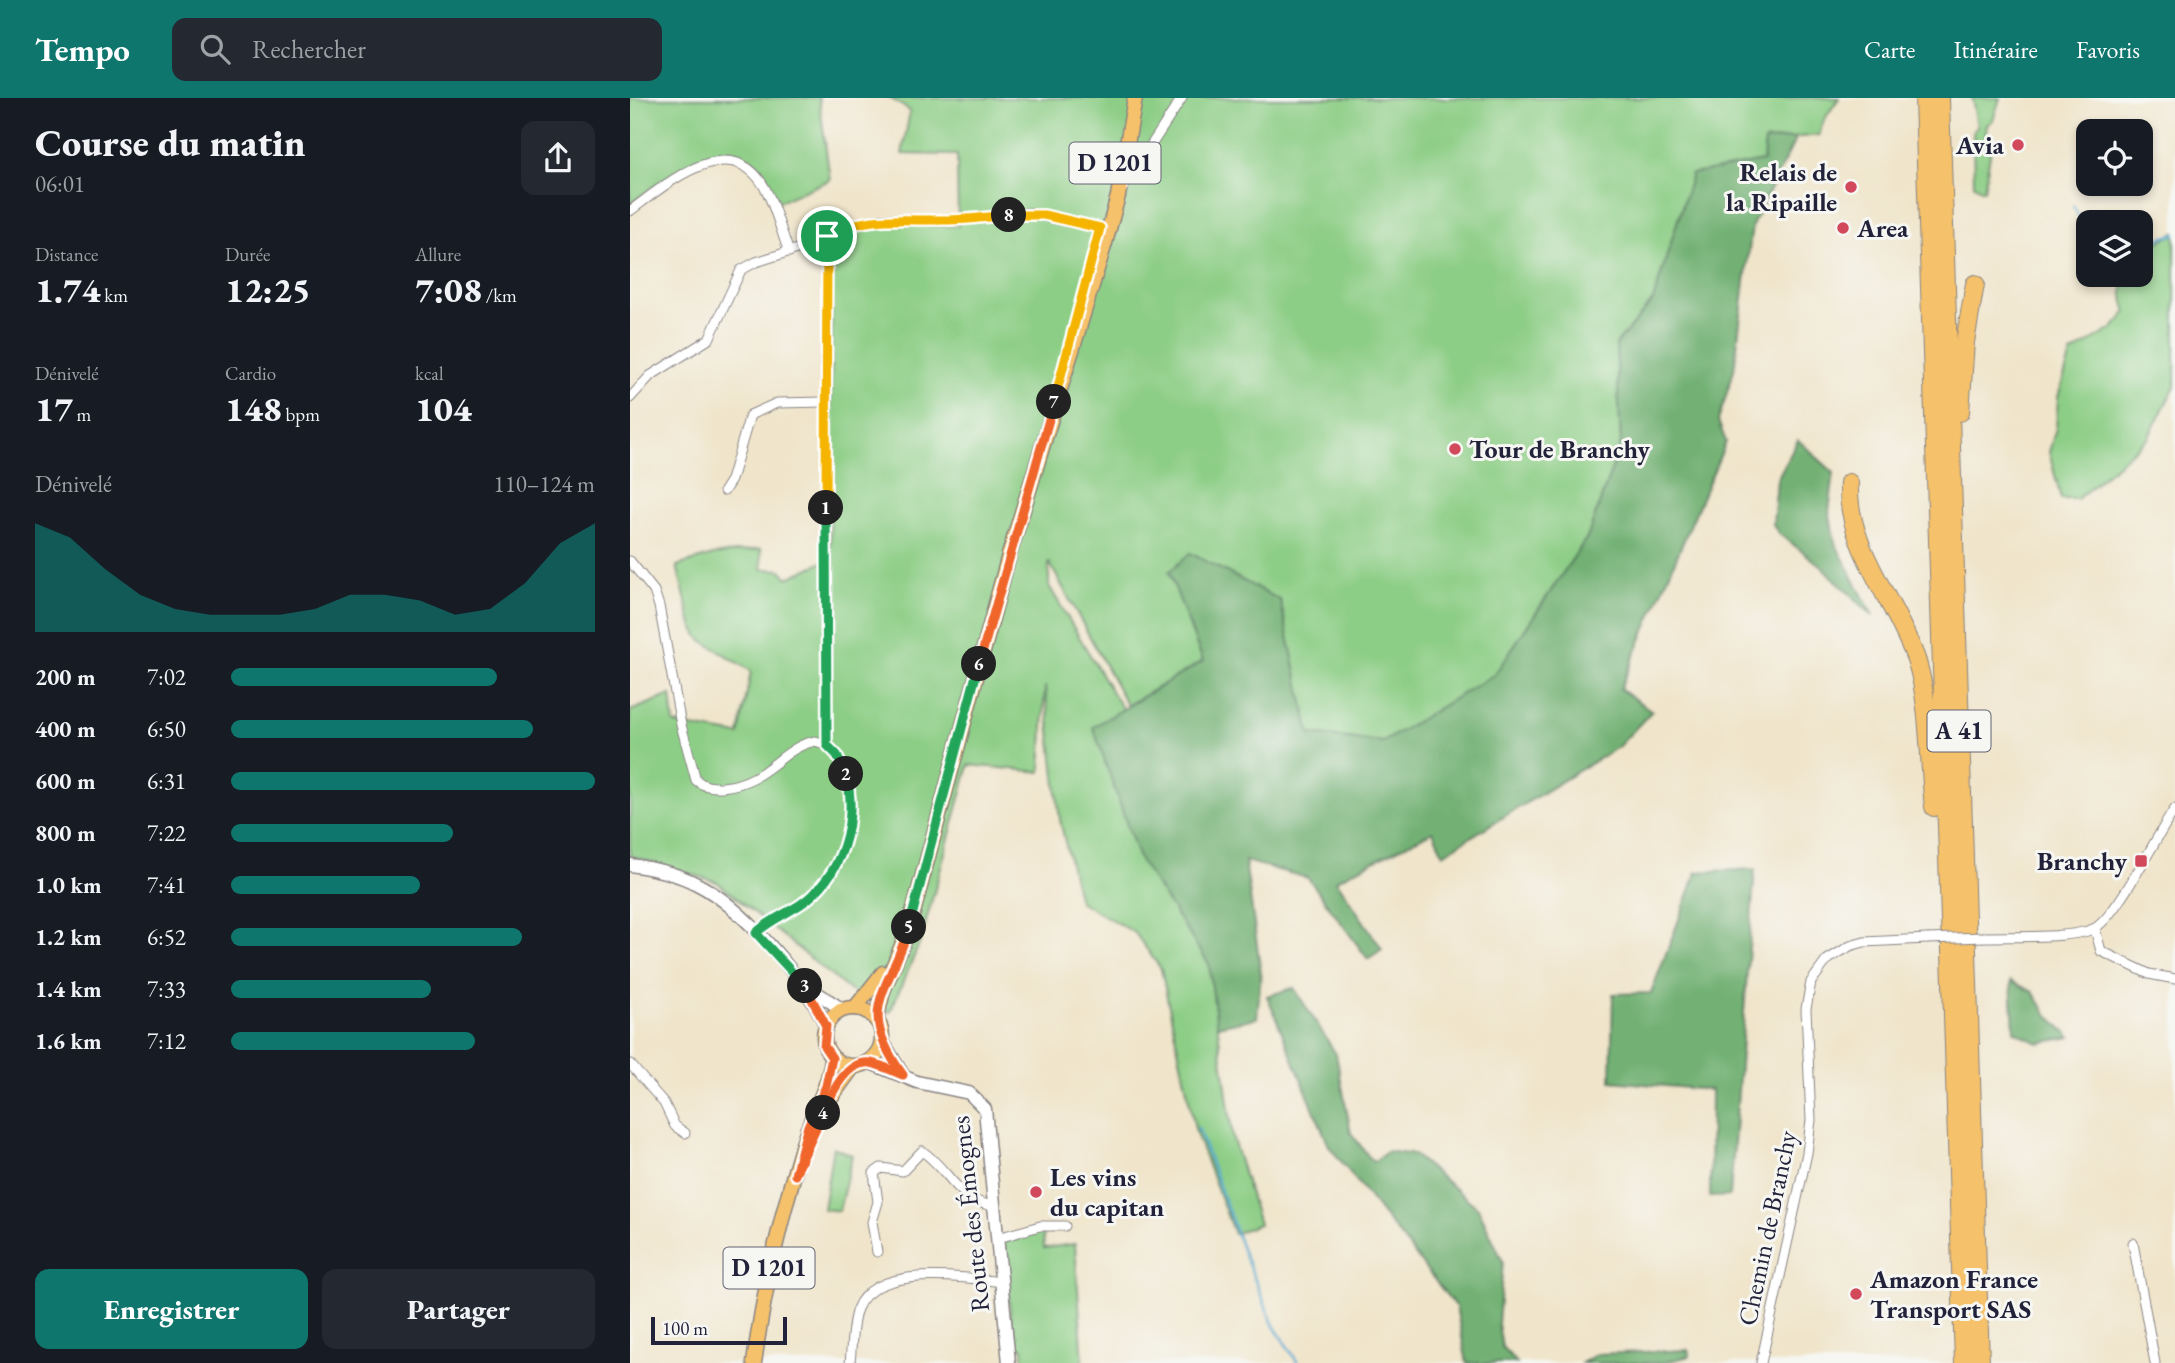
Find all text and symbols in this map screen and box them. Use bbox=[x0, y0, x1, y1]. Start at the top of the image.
search box bbox=[172, 18, 662, 81]
text: Tempo bbox=[35, 28, 130, 71]
icon: search bbox=[196, 30, 234, 68]
text: Rechercher bbox=[252, 32, 366, 66]
text: Carte bbox=[1864, 34, 1915, 65]
text: Itinéraire bbox=[1953, 34, 2038, 65]
text: Favoris bbox=[2076, 34, 2140, 65]
text: Course du matin bbox=[35, 118, 306, 167]
map controls bbox=[2076, 119, 2153, 287]
button: locate bbox=[2076, 119, 2153, 196]
button: share bbox=[521, 121, 595, 195]
place label: Avia bbox=[1955, 128, 2005, 162]
marker: Avia bbox=[2010, 137, 2026, 153]
road number: D 1201 bbox=[1070, 142, 1160, 184]
place label: Relais de la Ripaille bbox=[1726, 155, 1837, 219]
text: 06:01 bbox=[35, 169, 85, 199]
marker: Relais de la Ripaille bbox=[1843, 179, 1859, 195]
pin: 8 bbox=[992, 198, 1026, 232]
text: 8 bbox=[1003, 202, 1014, 227]
pin bbox=[797, 206, 857, 266]
button: layers bbox=[2076, 210, 2153, 287]
place label: Area bbox=[1856, 211, 1909, 245]
icon: arrive bbox=[808, 217, 846, 255]
marker: Area bbox=[1835, 220, 1851, 236]
text: Distance bbox=[35, 242, 98, 267]
text: Durée bbox=[225, 242, 270, 267]
text: Allure bbox=[415, 242, 461, 267]
text: 1.74 bbox=[35, 267, 101, 312]
text: 12:25 bbox=[225, 267, 311, 312]
text: 7:08 bbox=[415, 267, 482, 312]
text: km bbox=[101, 283, 128, 308]
text: /km bbox=[482, 283, 517, 308]
text: Dénivelé bbox=[35, 361, 99, 386]
text: Cardio bbox=[225, 361, 276, 386]
text: kcal bbox=[415, 361, 444, 386]
pin: 7 bbox=[1036, 384, 1072, 420]
text: 17 bbox=[35, 386, 73, 431]
text: 148 bbox=[225, 386, 282, 431]
text: 104 bbox=[415, 386, 472, 431]
text: 7 bbox=[1048, 389, 1059, 414]
text: m bbox=[73, 402, 91, 427]
text: bpm bbox=[282, 402, 320, 427]
place label: Tour de Branchy bbox=[1469, 432, 1650, 466]
marker: Tour de Branchy bbox=[1447, 441, 1463, 457]
text: Dénivelé bbox=[35, 469, 112, 499]
text: 110–124 m bbox=[494, 469, 595, 499]
pin: 1 bbox=[808, 490, 844, 526]
text: 1 bbox=[820, 495, 831, 520]
pin: 6 bbox=[962, 646, 996, 682]
text: 6 bbox=[973, 651, 984, 676]
text: 200 m bbox=[35, 662, 96, 692]
text: 7:02 bbox=[147, 662, 186, 692]
road number: A 41 bbox=[1928, 710, 1990, 752]
text: 400 m bbox=[35, 714, 96, 744]
text: 6:50 bbox=[147, 714, 186, 744]
pin: 2 bbox=[828, 756, 864, 792]
text: 2 bbox=[840, 761, 851, 786]
text: 600 m bbox=[35, 766, 96, 796]
text: 6:31 bbox=[147, 766, 186, 796]
text: 800 m bbox=[35, 818, 96, 848]
text: 7:22 bbox=[147, 818, 186, 848]
place label: Branchy bbox=[2037, 844, 2127, 878]
marker: Branchy bbox=[2133, 853, 2149, 869]
text: 1.0 km bbox=[35, 870, 102, 900]
text: 7:41 bbox=[147, 870, 186, 900]
pin: 5 bbox=[892, 910, 926, 944]
text: 5 bbox=[903, 914, 914, 939]
text: 1.2 km bbox=[35, 922, 102, 952]
text: 6:52 bbox=[147, 922, 186, 952]
pin: 3 bbox=[788, 968, 822, 1004]
text: 3 bbox=[799, 973, 810, 998]
text: 1.4 km bbox=[35, 974, 102, 1004]
text: 7:33 bbox=[147, 974, 186, 1004]
text: 1.6 km bbox=[35, 1026, 102, 1056]
text: 7:12 bbox=[147, 1026, 186, 1056]
pin: 4 bbox=[806, 1096, 840, 1130]
text: 4 bbox=[817, 1100, 828, 1125]
street label: Route des Émognes bbox=[943, 1114, 997, 1314]
street label: Chemin de Branchy bbox=[1730, 1127, 1804, 1329]
place label: Les vins du capitan bbox=[1050, 1160, 1164, 1224]
marker: Les vins du capitan bbox=[1028, 1184, 1044, 1200]
road number: D 1201 bbox=[724, 1248, 814, 1288]
place label: Amazon France Transport SAS bbox=[1869, 1262, 2038, 1326]
button: Enregistrer bbox=[35, 1269, 308, 1349]
button: Partager bbox=[322, 1269, 595, 1349]
marker: Amazon France Transport SAS bbox=[1848, 1286, 1864, 1302]
scale bar bbox=[651, 1314, 788, 1346]
text: 100 m bbox=[662, 1316, 708, 1341]

